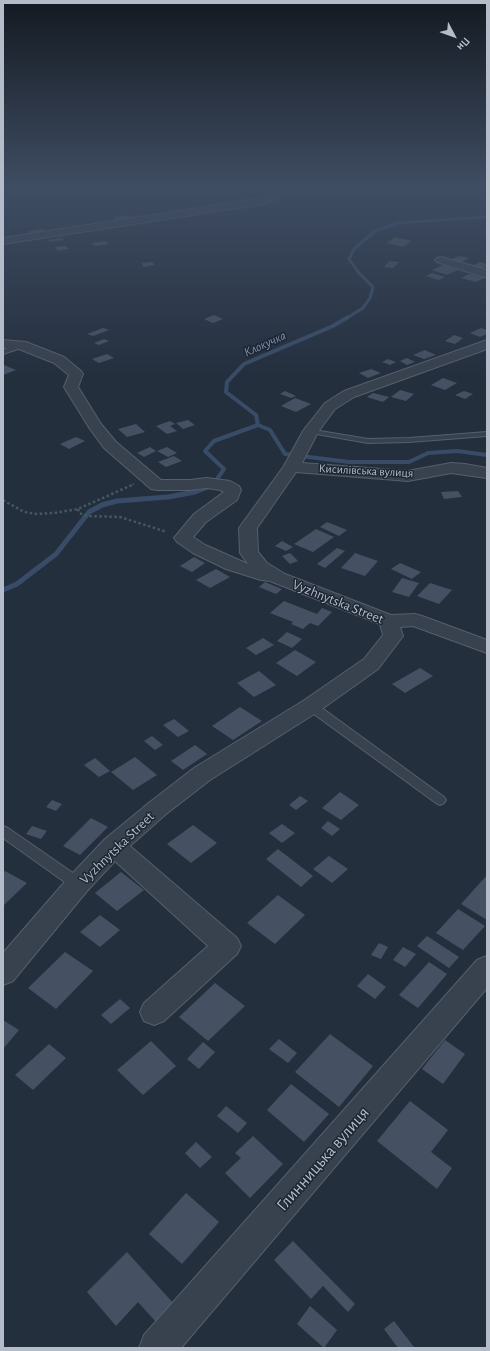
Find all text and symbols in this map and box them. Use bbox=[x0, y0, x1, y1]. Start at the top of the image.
north arrow bbox=[434, 16, 474, 56]
text: Пн bbox=[455, 36, 472, 53]
water label: Клокучка bbox=[241, 328, 289, 360]
street label: Кисилівська вулиця bbox=[318, 461, 414, 481]
street label: Vyzhnytska Street bbox=[290, 576, 386, 628]
street label: Vyzhnytska Street bbox=[76, 808, 158, 888]
street label: Глинницька вулиця bbox=[272, 1103, 374, 1215]

